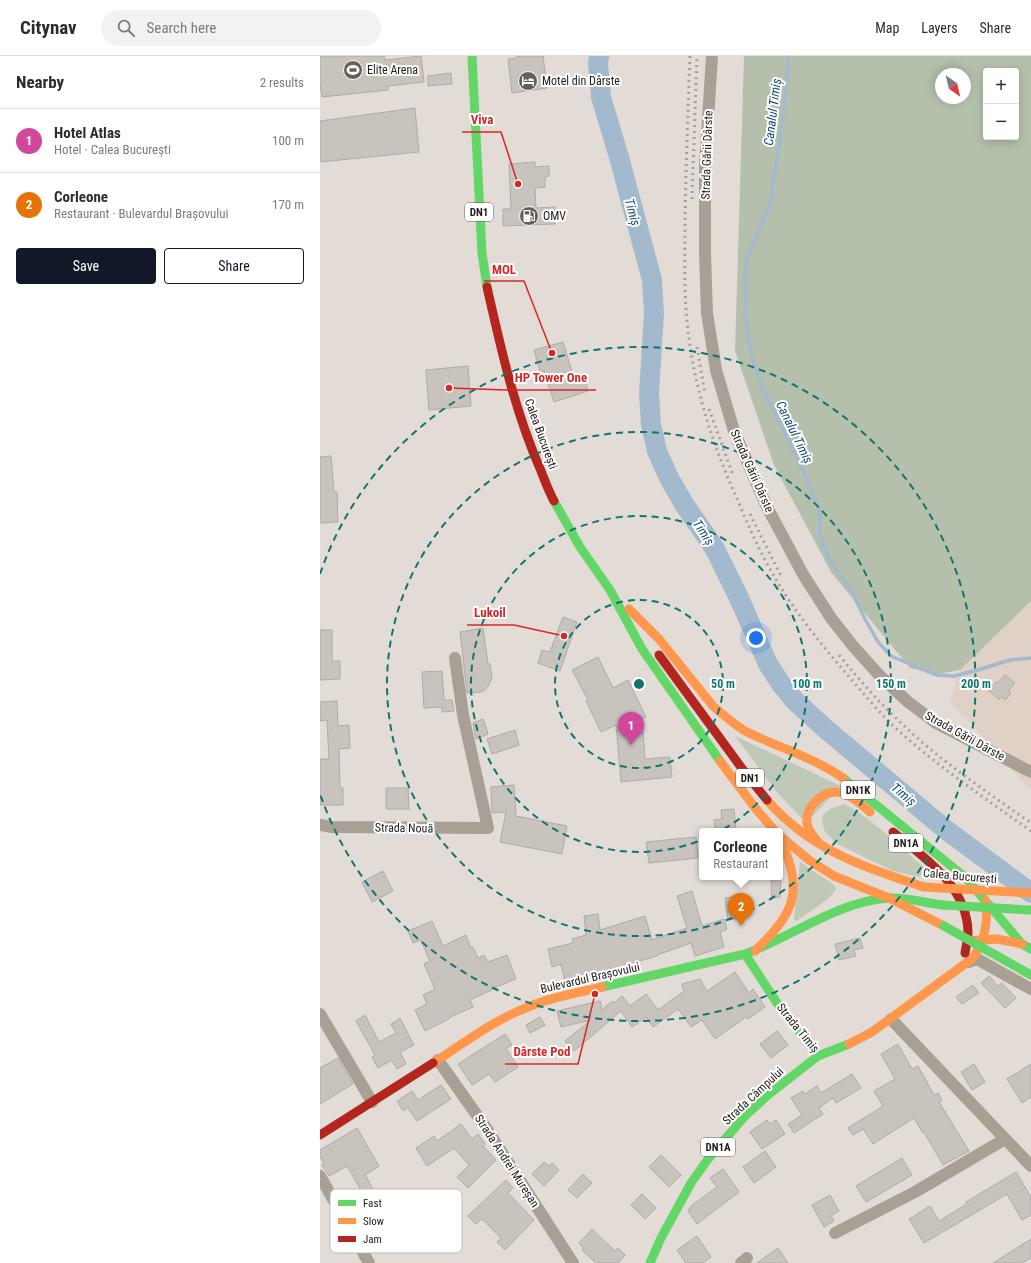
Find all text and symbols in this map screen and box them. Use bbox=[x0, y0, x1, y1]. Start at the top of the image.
search box bbox=[101, 10, 381, 46]
text: Citynav bbox=[20, 16, 77, 39]
icon: search bbox=[115, 17, 137, 39]
text: Search here bbox=[147, 19, 216, 37]
text: Map bbox=[875, 20, 899, 36]
text: Layers bbox=[921, 20, 958, 36]
text: Share bbox=[980, 20, 1011, 36]
sports icon: Elite Arena bbox=[342, 59, 364, 81]
place label: Elite Arena bbox=[367, 63, 418, 77]
north arrow bbox=[935, 68, 971, 104]
map controls bbox=[983, 68, 1019, 140]
button: + bbox=[983, 68, 1019, 104]
hotel icon: Motel din Dârste bbox=[517, 70, 539, 92]
text: Nearby bbox=[16, 72, 64, 92]
place label: Motel din Dârste bbox=[542, 74, 620, 88]
text: 2 results bbox=[260, 75, 304, 90]
water label: Canalul Timiș bbox=[761, 77, 785, 147]
button: − bbox=[983, 104, 1019, 140]
callout: Viva bbox=[462, 107, 501, 132]
street label: Strada Gării Dârste bbox=[698, 110, 716, 200]
text: Viva bbox=[471, 112, 493, 127]
text: Hotel Atlas bbox=[54, 124, 121, 142]
text: 1 bbox=[26, 133, 32, 148]
text: 100 m bbox=[272, 133, 304, 148]
text: Hotel · Calea București bbox=[54, 142, 171, 157]
text: Corleone bbox=[54, 188, 108, 206]
text: 2 bbox=[26, 197, 32, 212]
text: 170 m bbox=[272, 197, 304, 212]
water label: Timiș bbox=[621, 197, 644, 228]
road number: DN1 bbox=[465, 203, 493, 221]
fuel station icon: OMV bbox=[518, 205, 540, 227]
text: Restaurant · Bulevardul Brașovului bbox=[54, 206, 229, 221]
place label: OMV bbox=[543, 209, 566, 223]
button: Save bbox=[16, 248, 156, 284]
button: Share bbox=[164, 248, 304, 284]
callout: MOL bbox=[484, 256, 524, 281]
text: MOL bbox=[492, 262, 516, 277]
callout: HP Tower One bbox=[507, 365, 596, 390]
text: HP Tower One bbox=[515, 370, 587, 385]
street label: Calea București bbox=[521, 397, 560, 472]
water label: Canalul Timiș bbox=[772, 399, 816, 467]
street label: Strada Gării Dârste bbox=[727, 427, 777, 515]
water label: Timiș bbox=[689, 517, 718, 549]
callout: Lukoil bbox=[467, 600, 514, 625]
text: Lukoil bbox=[474, 605, 506, 620]
your location bbox=[746, 628, 766, 648]
centre of rings bbox=[632, 677, 646, 691]
text: 50 m bbox=[711, 677, 735, 691]
text: 100 m bbox=[792, 677, 822, 691]
text: 150 m bbox=[876, 677, 906, 691]
text: 200 m bbox=[961, 677, 991, 691]
street label: Strada Gării Dârste bbox=[923, 708, 1008, 764]
pin: 1 bbox=[618, 712, 644, 745]
road number: DN1 bbox=[736, 769, 764, 787]
water label: Timiș bbox=[888, 780, 919, 810]
road number: DN1K bbox=[841, 781, 875, 799]
street label: Strada Nouă bbox=[375, 820, 434, 836]
popup bbox=[699, 828, 783, 880]
road number: DN1A bbox=[889, 834, 923, 852]
text: Corleone bbox=[713, 838, 767, 856]
text: Restaurant bbox=[713, 856, 769, 871]
street label: Calea București bbox=[922, 866, 998, 887]
pin: 2 bbox=[728, 893, 754, 926]
street label: Bulevardul Brașovului bbox=[539, 960, 641, 997]
street label: Strada Timiș bbox=[773, 1000, 822, 1056]
callout: Dârste Pod bbox=[505, 1039, 578, 1064]
text: Dârste Pod bbox=[513, 1044, 571, 1059]
street label: Strada Câmpului bbox=[720, 1064, 786, 1128]
street label: Strada Andrei Mureșan bbox=[471, 1112, 542, 1211]
road number: DN1A bbox=[701, 1138, 735, 1156]
legend bbox=[330, 1189, 462, 1253]
text: Fast bbox=[363, 1197, 382, 1210]
text: Slow bbox=[363, 1215, 384, 1228]
text: Jam bbox=[363, 1233, 382, 1246]

